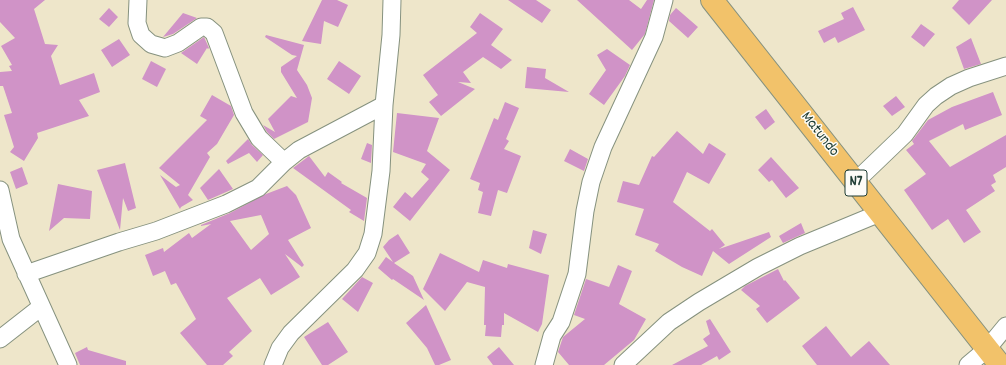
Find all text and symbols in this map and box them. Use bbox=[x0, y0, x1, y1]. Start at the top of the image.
street label: Matundo bbox=[796, 109, 842, 161]
road number: N7 bbox=[845, 170, 867, 196]

